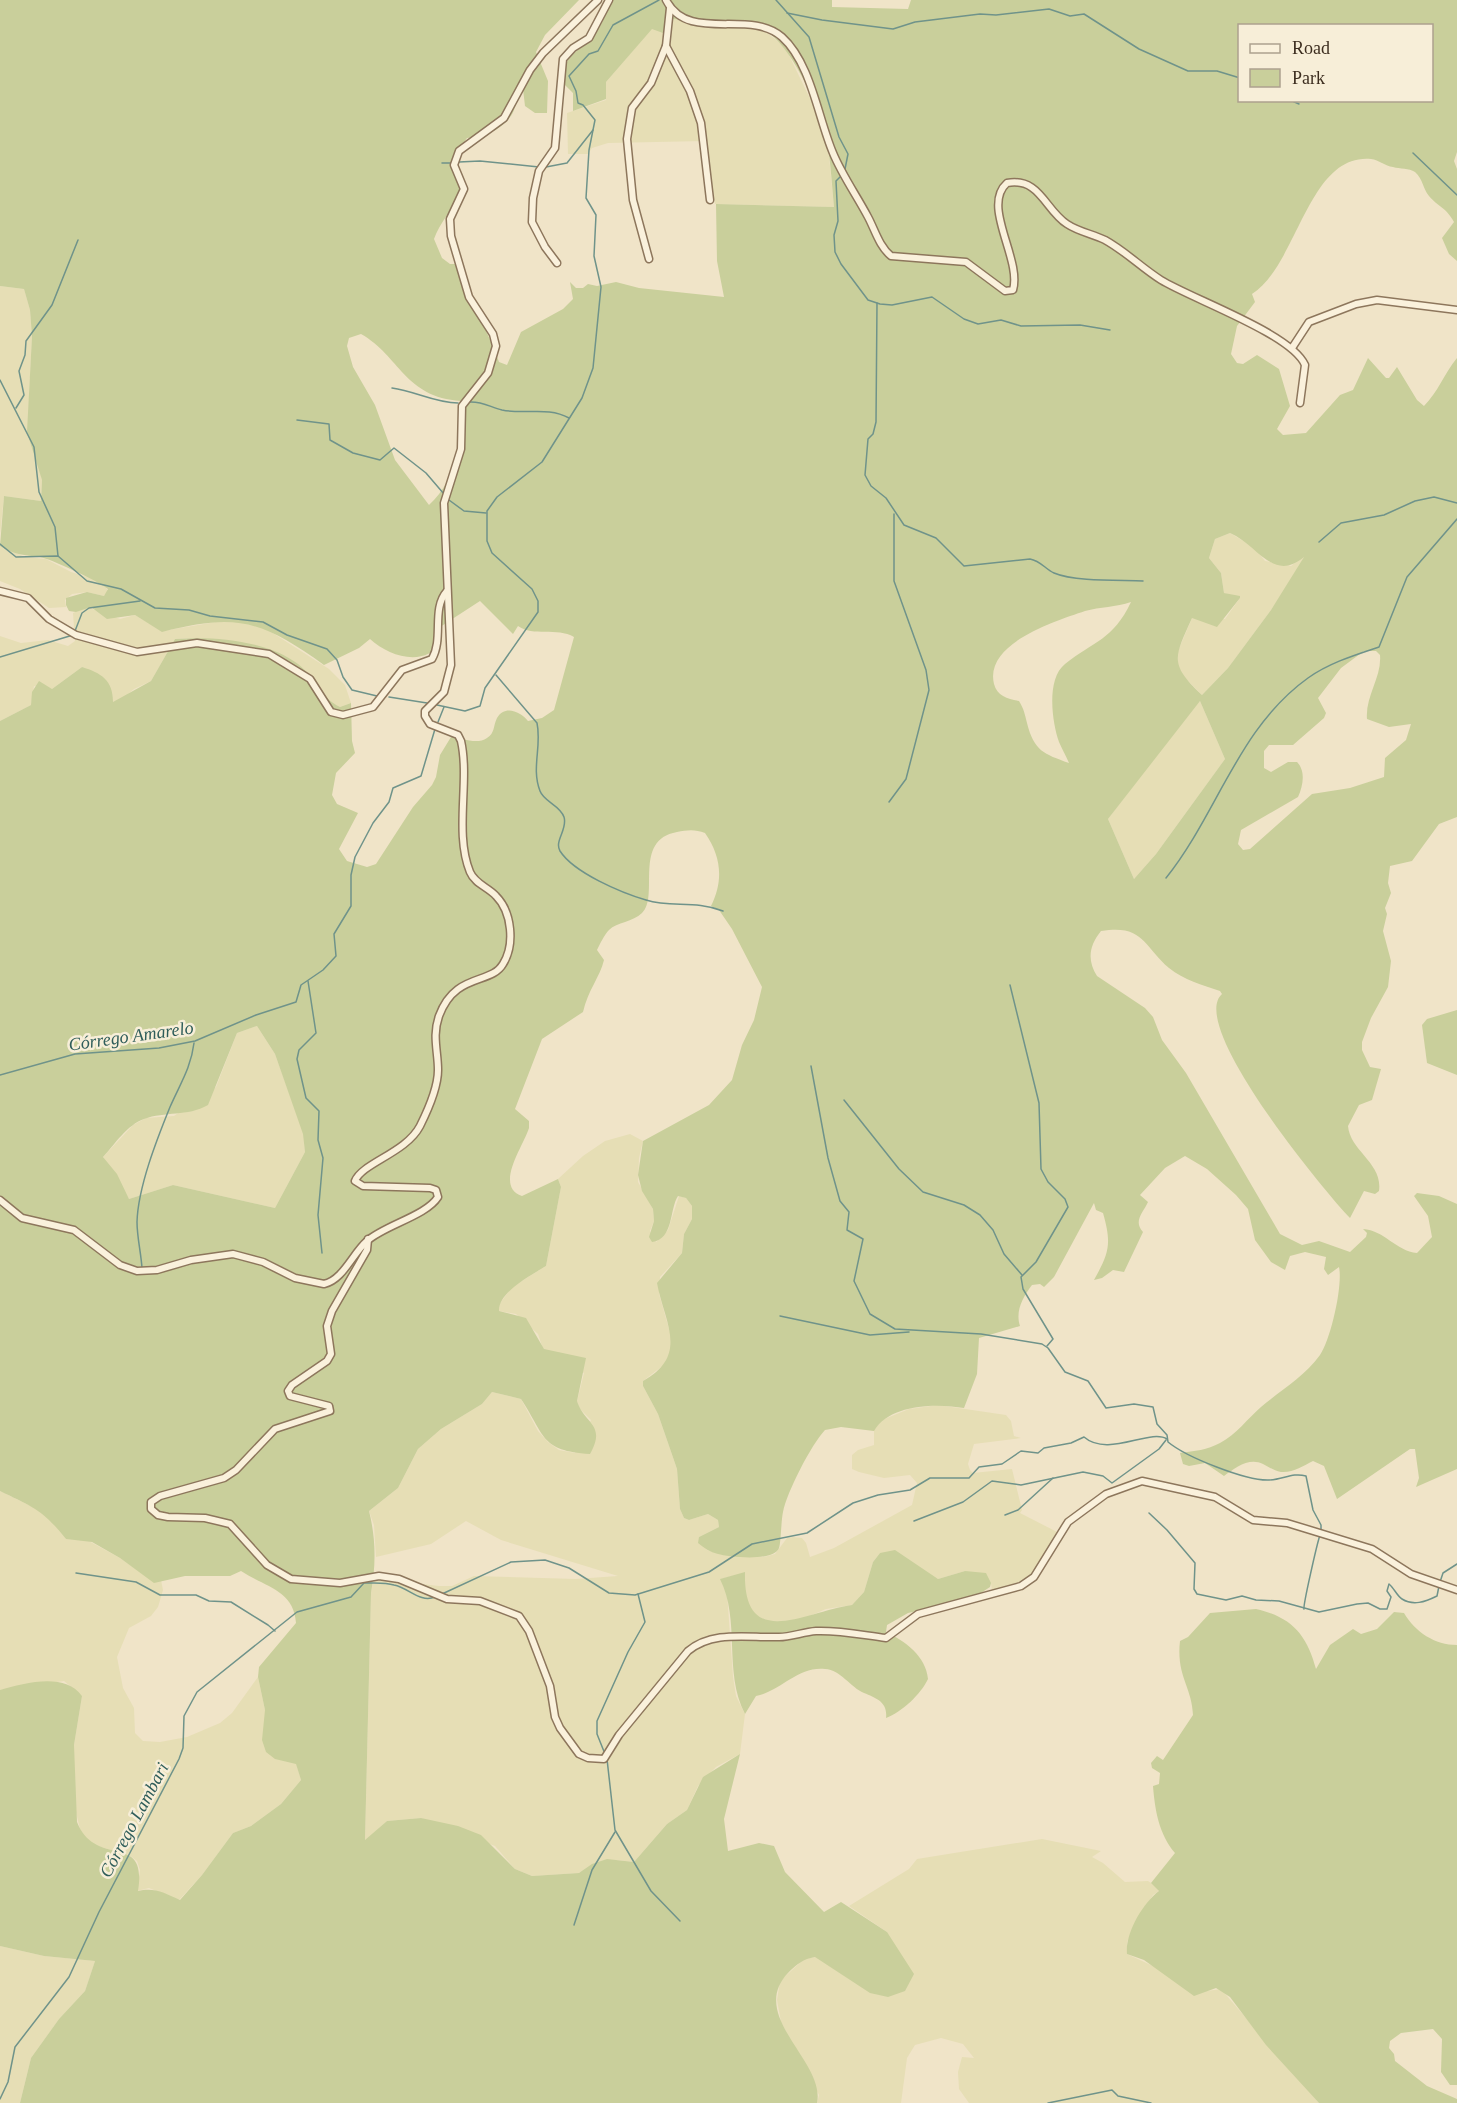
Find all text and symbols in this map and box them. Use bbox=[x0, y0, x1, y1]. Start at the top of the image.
legend bbox=[1238, 24, 1433, 102]
text: Road bbox=[1292, 38, 1330, 58]
text: Park bbox=[1292, 68, 1325, 88]
water label: Córrego Amarelo bbox=[67, 1017, 195, 1055]
water label: Córrego Lambari bbox=[95, 1759, 173, 1881]

